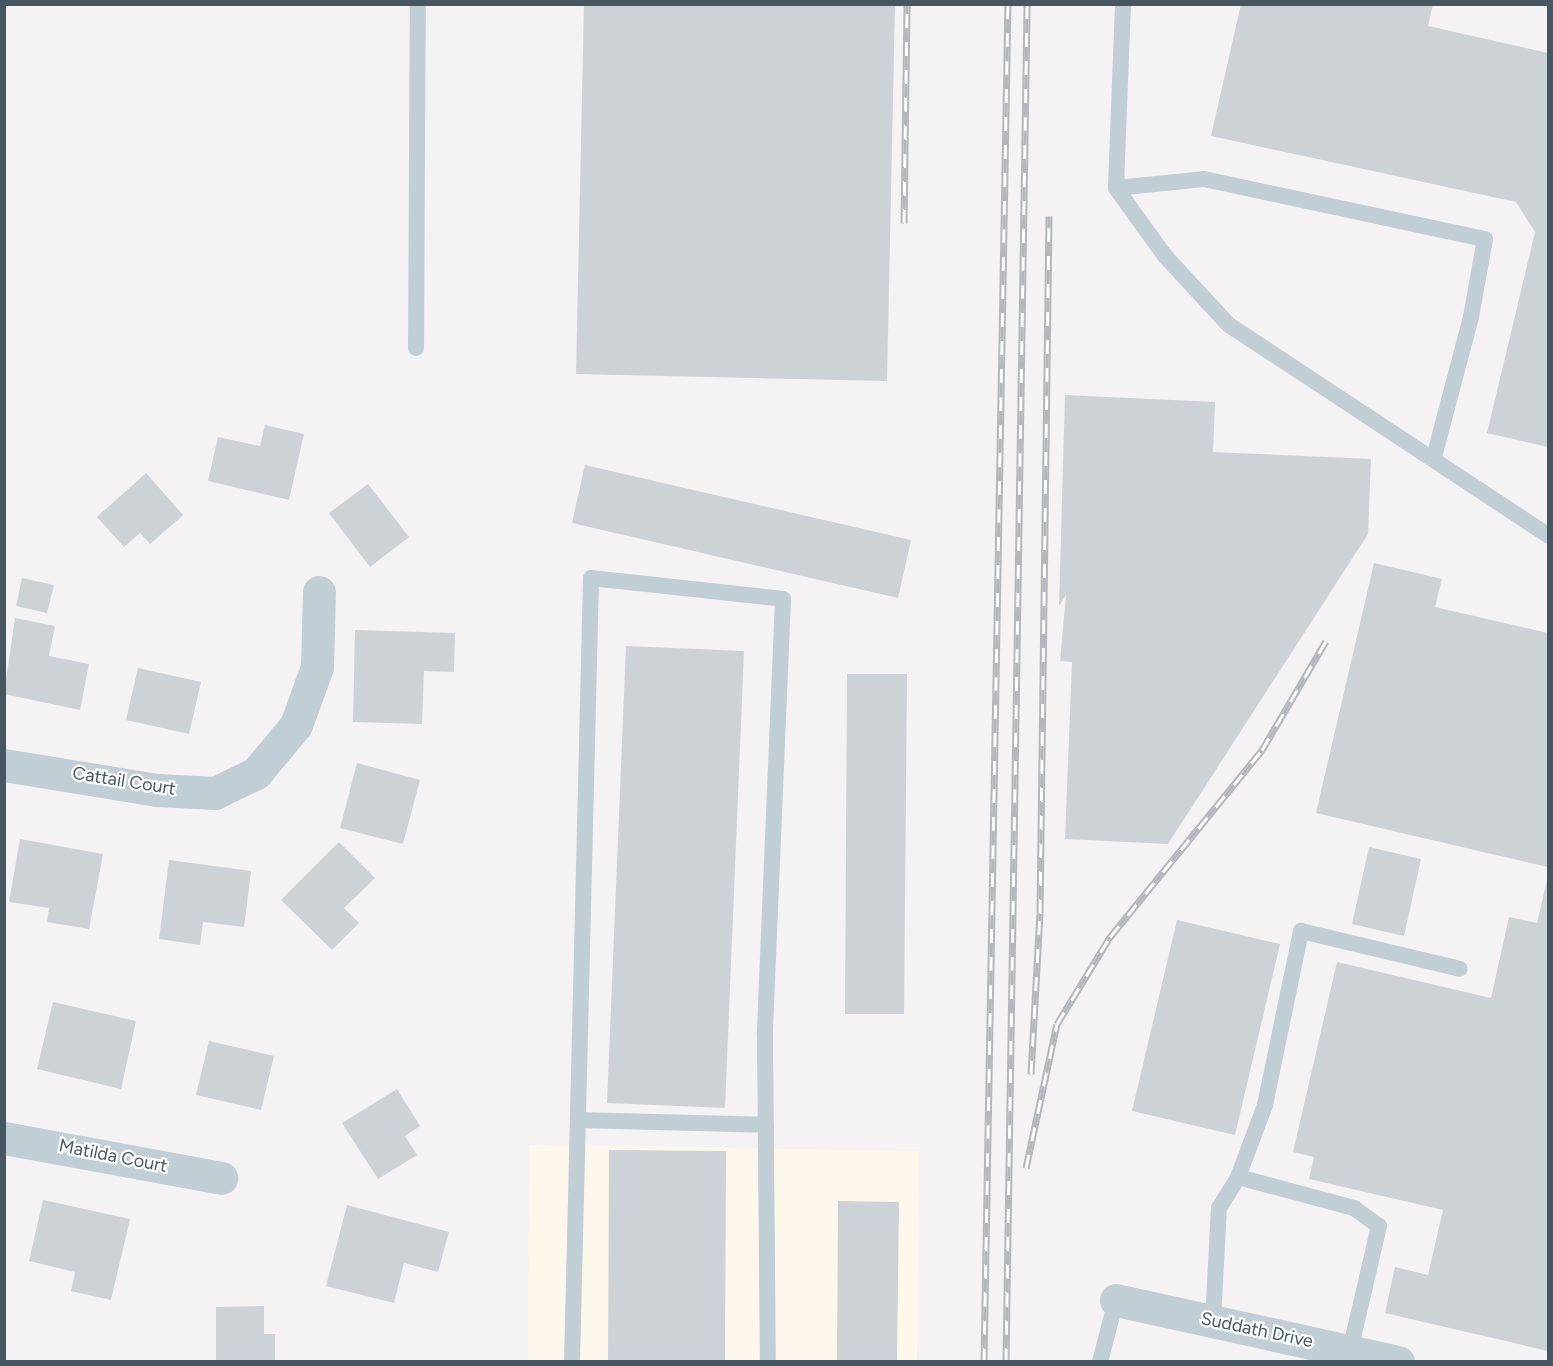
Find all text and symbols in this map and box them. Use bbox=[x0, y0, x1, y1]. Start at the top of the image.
street label: Cattail Court bbox=[71, 762, 177, 800]
street label: Matilda Court bbox=[57, 1135, 169, 1177]
street label: Suddath Drive bbox=[1199, 1308, 1315, 1352]

